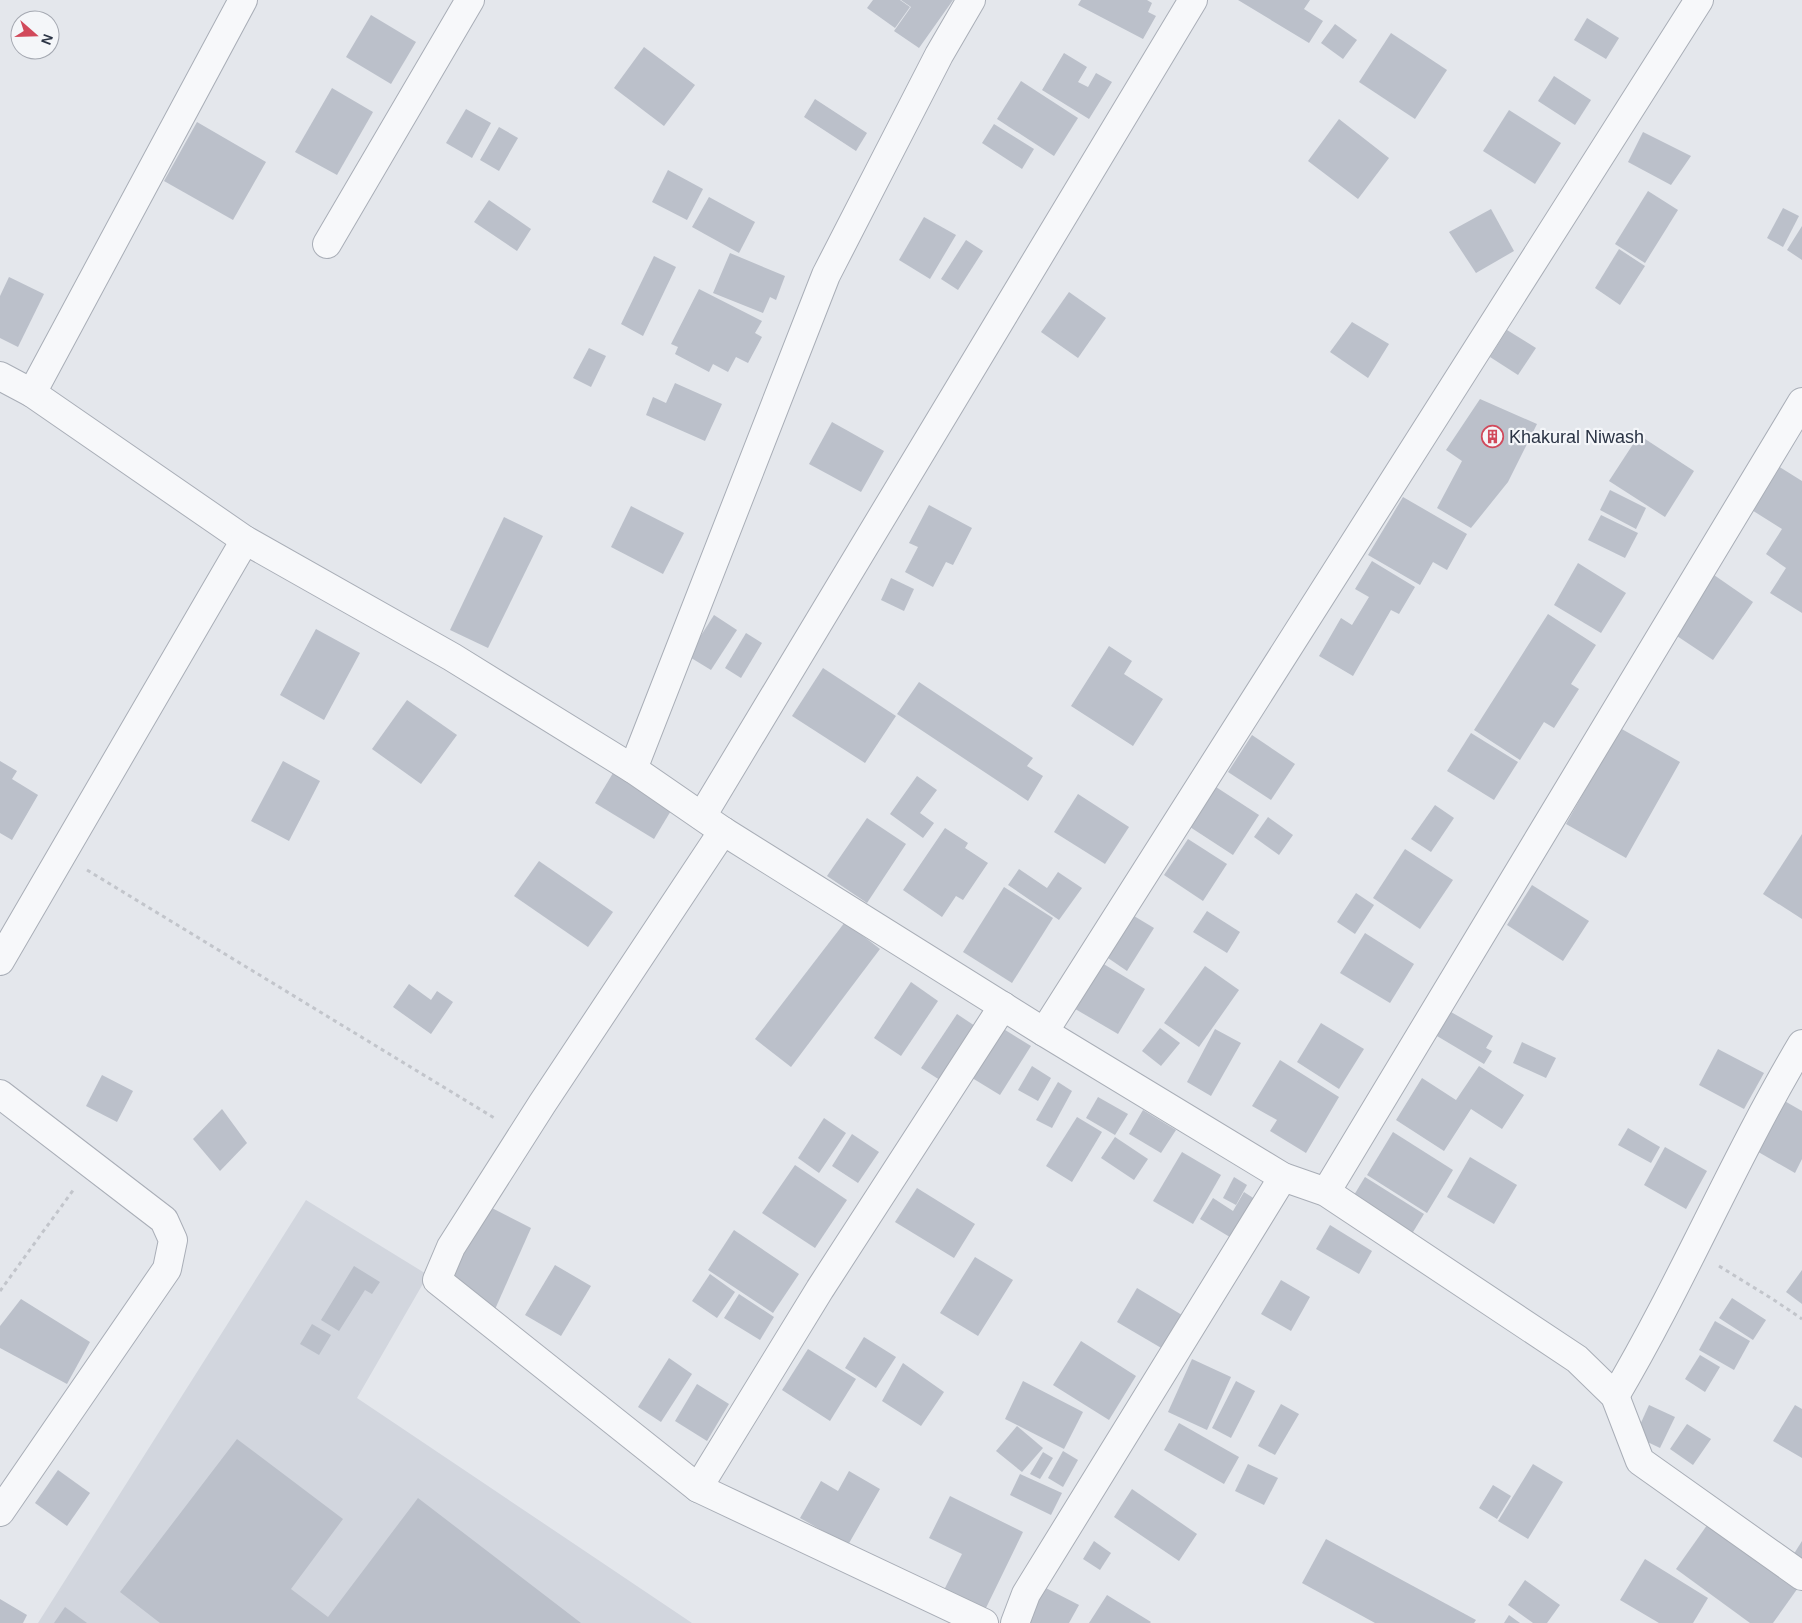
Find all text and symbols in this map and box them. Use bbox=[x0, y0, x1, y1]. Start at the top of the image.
north arrow bbox=[10, 10, 60, 60]
text: N bbox=[38, 32, 56, 47]
building icon: Khakural Niwash bbox=[1481, 425, 1505, 449]
place label: Khakural Niwash bbox=[1509, 427, 1644, 447]

